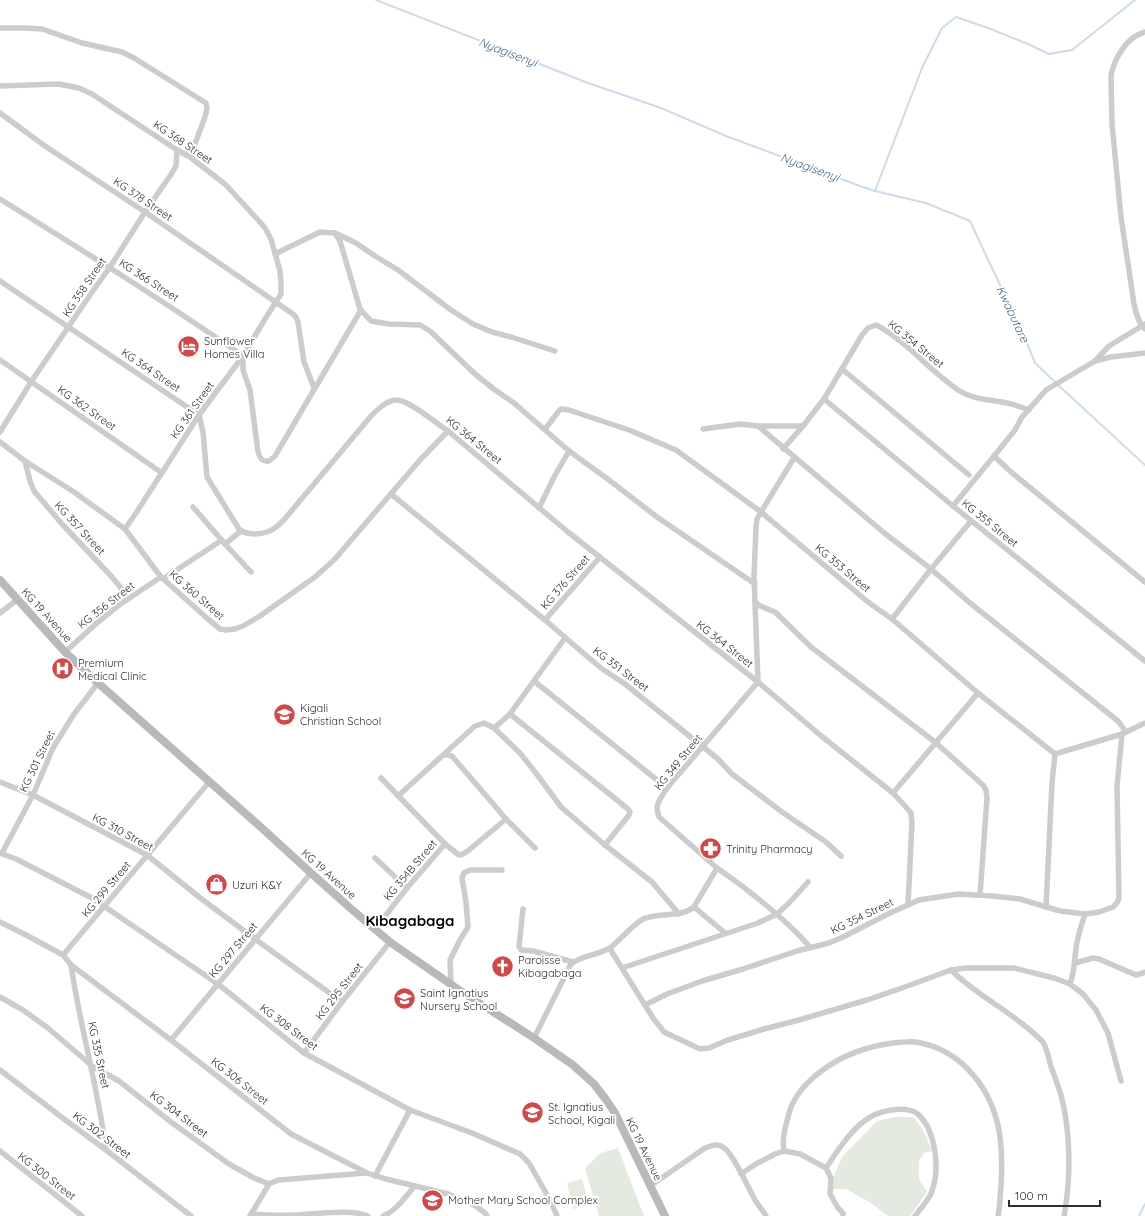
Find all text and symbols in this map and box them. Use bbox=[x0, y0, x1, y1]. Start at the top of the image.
water label: Nyagisenyi bbox=[477, 34, 541, 71]
street label: KG 368 Street bbox=[151, 117, 216, 167]
water label: Nyagisenyi bbox=[779, 149, 843, 185]
street label: KG 378 Street bbox=[111, 174, 175, 224]
street label: KG 358 Street bbox=[59, 254, 109, 319]
street label: KG 366 Street bbox=[116, 255, 182, 305]
water label: Kwabutare bbox=[993, 283, 1033, 346]
street label: KG 354 Street bbox=[885, 317, 947, 371]
hotel icon: Sunflower Homes Villa bbox=[176, 334, 202, 360]
place label: Sunflower Homes Villa bbox=[204, 334, 264, 361]
street label: KG 364 Street bbox=[119, 345, 184, 395]
street label: KG 361 Street bbox=[167, 379, 217, 441]
street label: KG 362 Street bbox=[55, 383, 119, 434]
street label: KG 364 Street bbox=[443, 413, 505, 467]
street label: KG 355 Street bbox=[959, 496, 1021, 550]
street label: KG 357 Street bbox=[52, 498, 109, 558]
street label: KG 353 Street bbox=[812, 541, 874, 595]
street label: KG 376 Street bbox=[537, 552, 593, 612]
street label: KG 360 Street bbox=[166, 567, 228, 623]
street label: KG 356 Street bbox=[75, 578, 138, 632]
street label: KG 19 Avenue bbox=[19, 585, 75, 645]
street label: KG 364 Street bbox=[694, 617, 756, 671]
street label: KG 351 Street bbox=[590, 643, 652, 695]
hospital icon: Premium Medical Clinic bbox=[50, 656, 76, 682]
place label: Premium Medical Clinic bbox=[78, 656, 147, 683]
school or university icon: Kigali Christian School bbox=[271, 701, 297, 727]
place label: Kigali Christian School bbox=[300, 701, 381, 728]
street label: KG 301 Street bbox=[16, 727, 58, 794]
street label: KG 349 Street bbox=[651, 731, 705, 793]
street label: KG 310 Street bbox=[90, 810, 156, 854]
street label: KG 354B Street bbox=[380, 836, 440, 903]
pharmacy icon: Trinity Pharmacy bbox=[697, 836, 723, 862]
place label: Trinity Pharmacy bbox=[726, 842, 813, 856]
street label: KG 19 Avenue bbox=[299, 846, 359, 902]
street label: KG 299 Street bbox=[78, 858, 134, 920]
shop icon: Uzuri K&Y bbox=[204, 872, 230, 898]
place label: Uzuri K&Y bbox=[232, 878, 282, 892]
street label: KG 354 Street bbox=[828, 895, 896, 937]
district label: Kibagabaga bbox=[366, 911, 454, 930]
street label: KG 297 Street bbox=[206, 919, 261, 981]
church icon: Paroisse Kibagabaga bbox=[490, 953, 516, 979]
place label: Paroisse Kibagabaga bbox=[518, 953, 581, 980]
street label: KG 295 Street bbox=[312, 959, 366, 1023]
school or university icon: Saint Ignatius Nursery School bbox=[392, 986, 418, 1012]
place label: Saint Ignatius Nursery School bbox=[420, 986, 497, 1013]
street label: KG 308 Street bbox=[257, 1001, 321, 1054]
street label: KG 335 Street bbox=[85, 1020, 113, 1090]
street label: KG 306 Street bbox=[208, 1054, 272, 1108]
street label: KG 304 Street bbox=[147, 1088, 211, 1140]
school or university icon: St. Ignatius School, Kigali bbox=[519, 1100, 545, 1126]
place label: St. Ignatius School, Kigali bbox=[548, 1100, 615, 1127]
street label: KG 302 Street bbox=[70, 1109, 134, 1162]
street label: KG 19 Avenue bbox=[623, 1115, 665, 1183]
street label: KG 300 Street bbox=[15, 1149, 79, 1203]
scale bar bbox=[1009, 1182, 1100, 1208]
school or university icon: Mother Mary School Complex bbox=[420, 1187, 446, 1213]
text: 100 m bbox=[1015, 1188, 1048, 1203]
place label: Mother Mary School Complex bbox=[448, 1193, 598, 1207]

